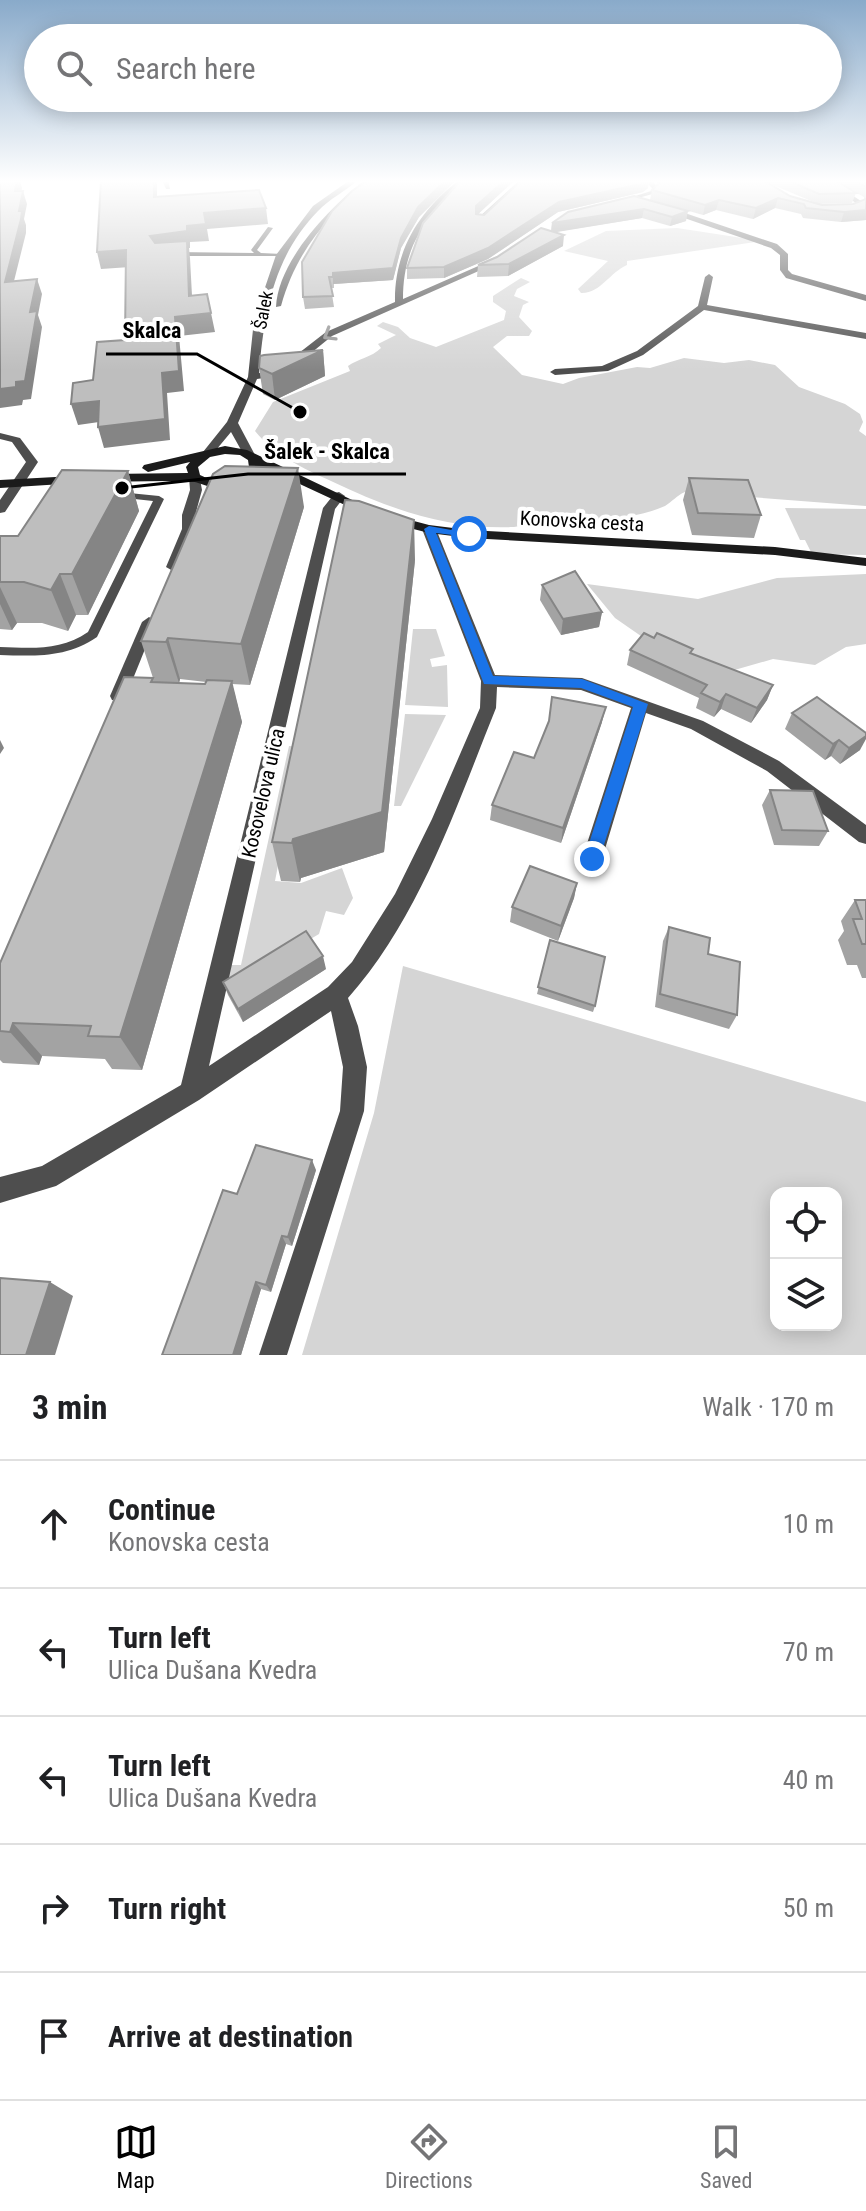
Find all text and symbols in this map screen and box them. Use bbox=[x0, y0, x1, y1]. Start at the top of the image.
search box bbox=[24, 24, 842, 112]
icon: search bbox=[52, 46, 96, 90]
text: Search here bbox=[116, 51, 256, 86]
street label: Šalek bbox=[249, 289, 277, 331]
callout: Skalca bbox=[106, 308, 197, 354]
text: Skalca bbox=[123, 318, 181, 343]
one-way arrow bbox=[323, 326, 338, 341]
callout: Šalek - Skalca bbox=[248, 428, 406, 474]
text: Šalek - Skalca bbox=[264, 439, 390, 464]
street label: Konovska cesta bbox=[519, 506, 645, 536]
route start bbox=[451, 516, 487, 552]
street label: Kosovelova ulica bbox=[236, 726, 290, 860]
route end bbox=[574, 841, 610, 877]
map controls bbox=[770, 1187, 842, 1331]
button: locate bbox=[770, 1187, 842, 1259]
button: layers bbox=[770, 1259, 842, 1331]
text: 3 min bbox=[32, 1387, 108, 1427]
text: Walk · 170 m bbox=[702, 1392, 834, 1422]
text: Continue bbox=[108, 1492, 215, 1527]
icon: ahead bbox=[32, 1502, 76, 1546]
text: 10 m bbox=[783, 1509, 834, 1539]
text: Konovska cesta bbox=[108, 1527, 270, 1557]
text: Turn left bbox=[108, 1620, 211, 1655]
icon: left bbox=[32, 1630, 76, 1674]
text: 70 m bbox=[783, 1637, 834, 1667]
text: Ulica Dušana Kvedra bbox=[108, 1655, 317, 1685]
text: Turn left bbox=[108, 1748, 211, 1783]
icon: left bbox=[32, 1758, 76, 1802]
text: 40 m bbox=[783, 1765, 834, 1795]
text: Ulica Dušana Kvedra bbox=[108, 1783, 317, 1813]
icon: right bbox=[32, 1886, 76, 1930]
text: Turn right bbox=[108, 1891, 226, 1926]
text: 50 m bbox=[783, 1893, 834, 1923]
icon: arrive bbox=[32, 2014, 76, 2058]
text: Arrive at destination bbox=[108, 2019, 353, 2054]
tab: Map bbox=[114, 2120, 158, 2193]
tab: Directions bbox=[385, 2120, 473, 2193]
tab: Saved bbox=[700, 2120, 752, 2193]

